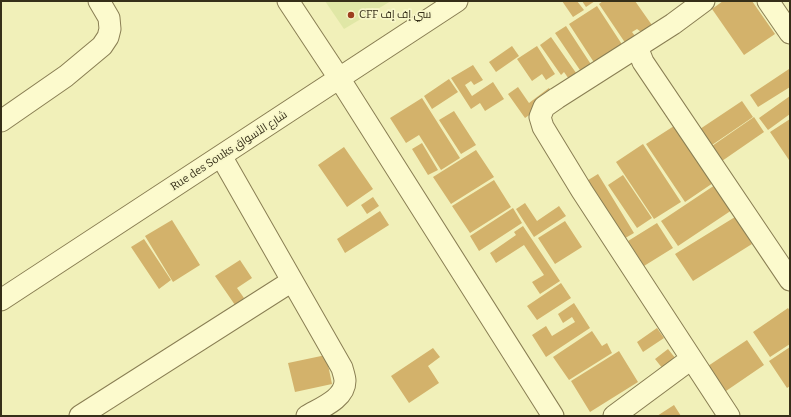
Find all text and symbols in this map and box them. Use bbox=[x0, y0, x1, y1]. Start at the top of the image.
place label: CFF سي إف إف bbox=[359, 8, 431, 22]
marker: CFF سي إف إف bbox=[346, 10, 356, 20]
street label: Rue des Souks شارع الأسواق bbox=[168, 108, 290, 194]

